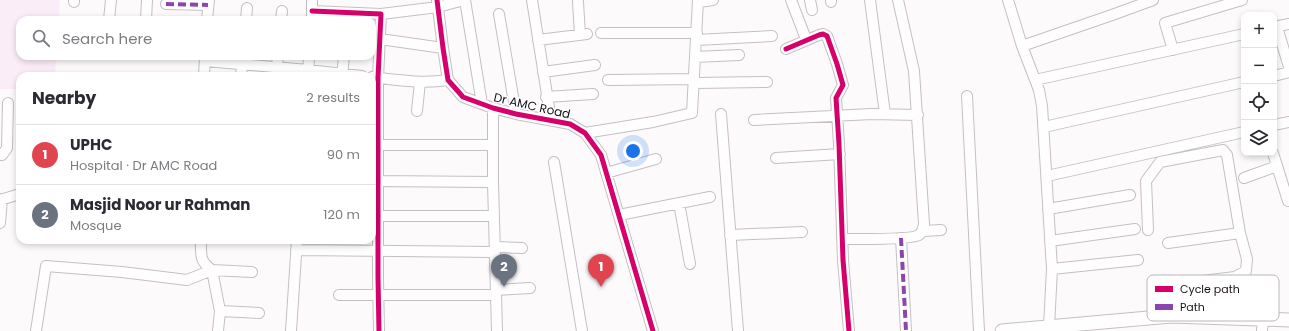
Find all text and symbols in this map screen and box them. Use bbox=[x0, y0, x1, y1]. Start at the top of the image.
map controls bbox=[1241, 12, 1277, 156]
button: + bbox=[1241, 12, 1277, 48]
search box bbox=[16, 16, 376, 60]
icon: search bbox=[30, 27, 52, 49]
text: Search here bbox=[62, 28, 152, 49]
button: − bbox=[1241, 48, 1277, 84]
button: locate bbox=[1241, 84, 1277, 120]
text: Nearby bbox=[32, 86, 96, 110]
text: 2 results bbox=[306, 88, 360, 107]
street label: Dr AMC Road bbox=[492, 88, 572, 123]
button: layers bbox=[1241, 120, 1277, 156]
text: UPHC bbox=[70, 134, 112, 155]
your location bbox=[623, 141, 643, 161]
text: 1 bbox=[43, 145, 47, 164]
text: 90 m bbox=[327, 145, 360, 164]
text: Hospital · Dr AMC Road bbox=[70, 156, 217, 175]
text: Masjid Noor ur Rahman bbox=[70, 194, 250, 215]
text: 2 bbox=[41, 205, 49, 224]
text: 120 m bbox=[323, 205, 360, 224]
text: Mosque bbox=[70, 216, 121, 235]
pin: 2 bbox=[491, 254, 517, 287]
pin: 1 bbox=[588, 254, 614, 287]
legend bbox=[1147, 275, 1279, 321]
text: Cycle path bbox=[1180, 281, 1240, 297]
text: Path bbox=[1180, 299, 1205, 315]

